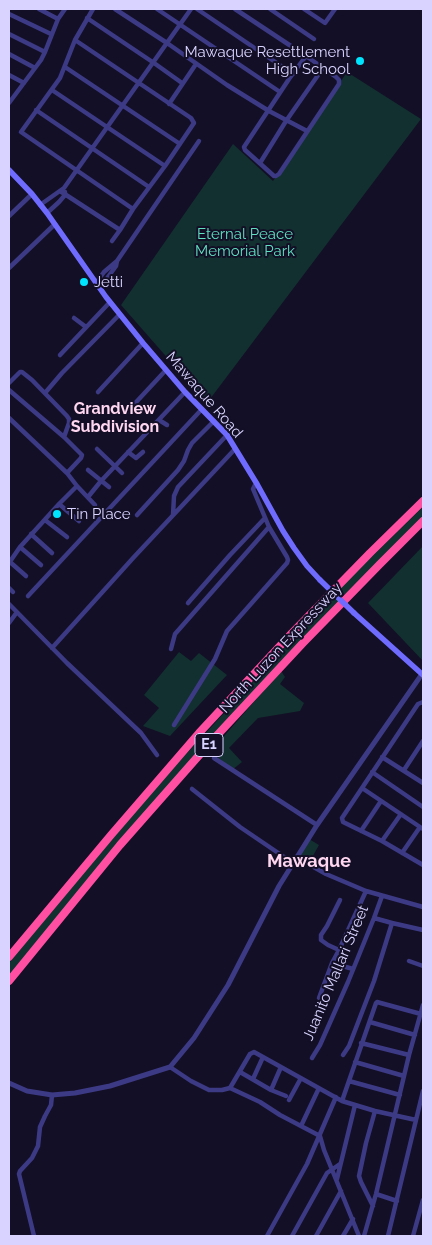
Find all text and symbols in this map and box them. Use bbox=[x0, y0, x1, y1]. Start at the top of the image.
place label: Mawaque Resettlement High School bbox=[184, 43, 350, 78]
marker: Mawaque Resettlement High School bbox=[354, 55, 366, 67]
park label: Eternal Peace Memorial Park bbox=[195, 225, 295, 260]
place label: Jetti bbox=[94, 273, 123, 291]
marker: Jetti bbox=[78, 276, 90, 288]
street label: Mawaque Road bbox=[162, 348, 246, 442]
district label: Grandview Subdivision bbox=[71, 399, 159, 437]
place label: Tin Place bbox=[67, 505, 131, 523]
marker: Tin Place bbox=[51, 508, 63, 520]
street label: North Luzon Expressway bbox=[216, 579, 346, 717]
road number: E1 bbox=[195, 734, 223, 756]
district label: Mawaque bbox=[267, 851, 351, 873]
street label: Juanito Mallari Street bbox=[299, 903, 373, 1043]

